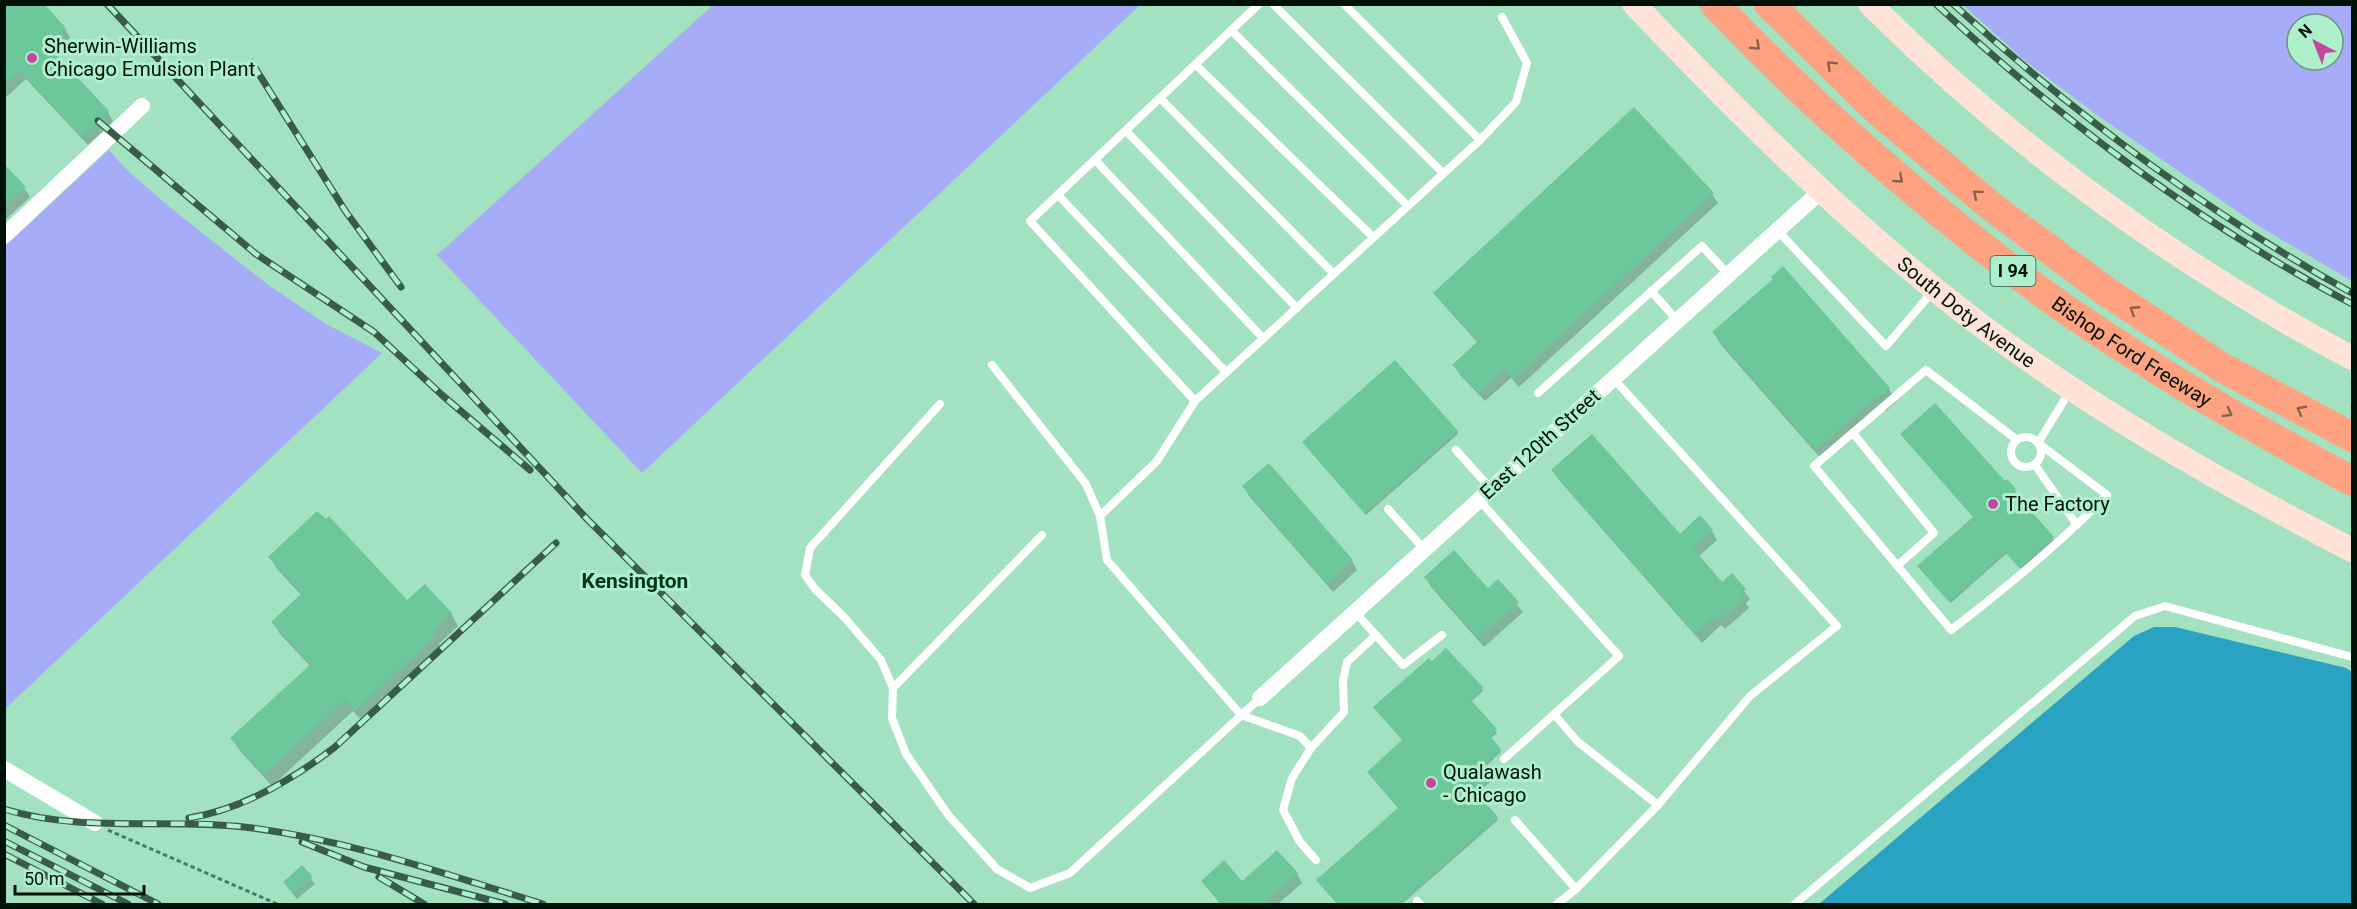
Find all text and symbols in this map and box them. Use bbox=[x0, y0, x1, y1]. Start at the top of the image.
north arrow bbox=[2285, 12, 2345, 72]
text: N bbox=[2295, 20, 2316, 42]
place label: Sherwin-Williams Chicago Emulsion Plant bbox=[44, 34, 255, 81]
one-way arrow bbox=[1749, 39, 1760, 50]
marker: Sherwin-Williams Chicago Emulsion Plant bbox=[25, 51, 39, 65]
one-way arrow bbox=[1828, 61, 1839, 72]
one-way arrow bbox=[1892, 172, 1903, 183]
one-way arrow bbox=[1973, 190, 1984, 201]
street label: South Doty Avenue bbox=[1893, 252, 2040, 373]
road number: I 94 bbox=[1990, 256, 2036, 286]
street label: Bishop Ford Freeway bbox=[2047, 291, 2216, 412]
one-way arrow bbox=[2130, 305, 2140, 317]
street label: East 120th Street bbox=[1475, 384, 1605, 504]
one-way arrow bbox=[2222, 406, 2233, 417]
one-way arrow bbox=[2297, 406, 2307, 417]
place label: The Factory bbox=[2005, 492, 2110, 516]
marker: The Factory bbox=[1986, 497, 2000, 511]
district label: Kensington bbox=[582, 569, 688, 593]
place label: Qualawash - Chicago bbox=[1443, 760, 1542, 807]
marker: Qualawash - Chicago bbox=[1424, 776, 1438, 790]
scale bar bbox=[15, 858, 144, 896]
text: 50 m bbox=[24, 868, 64, 889]

